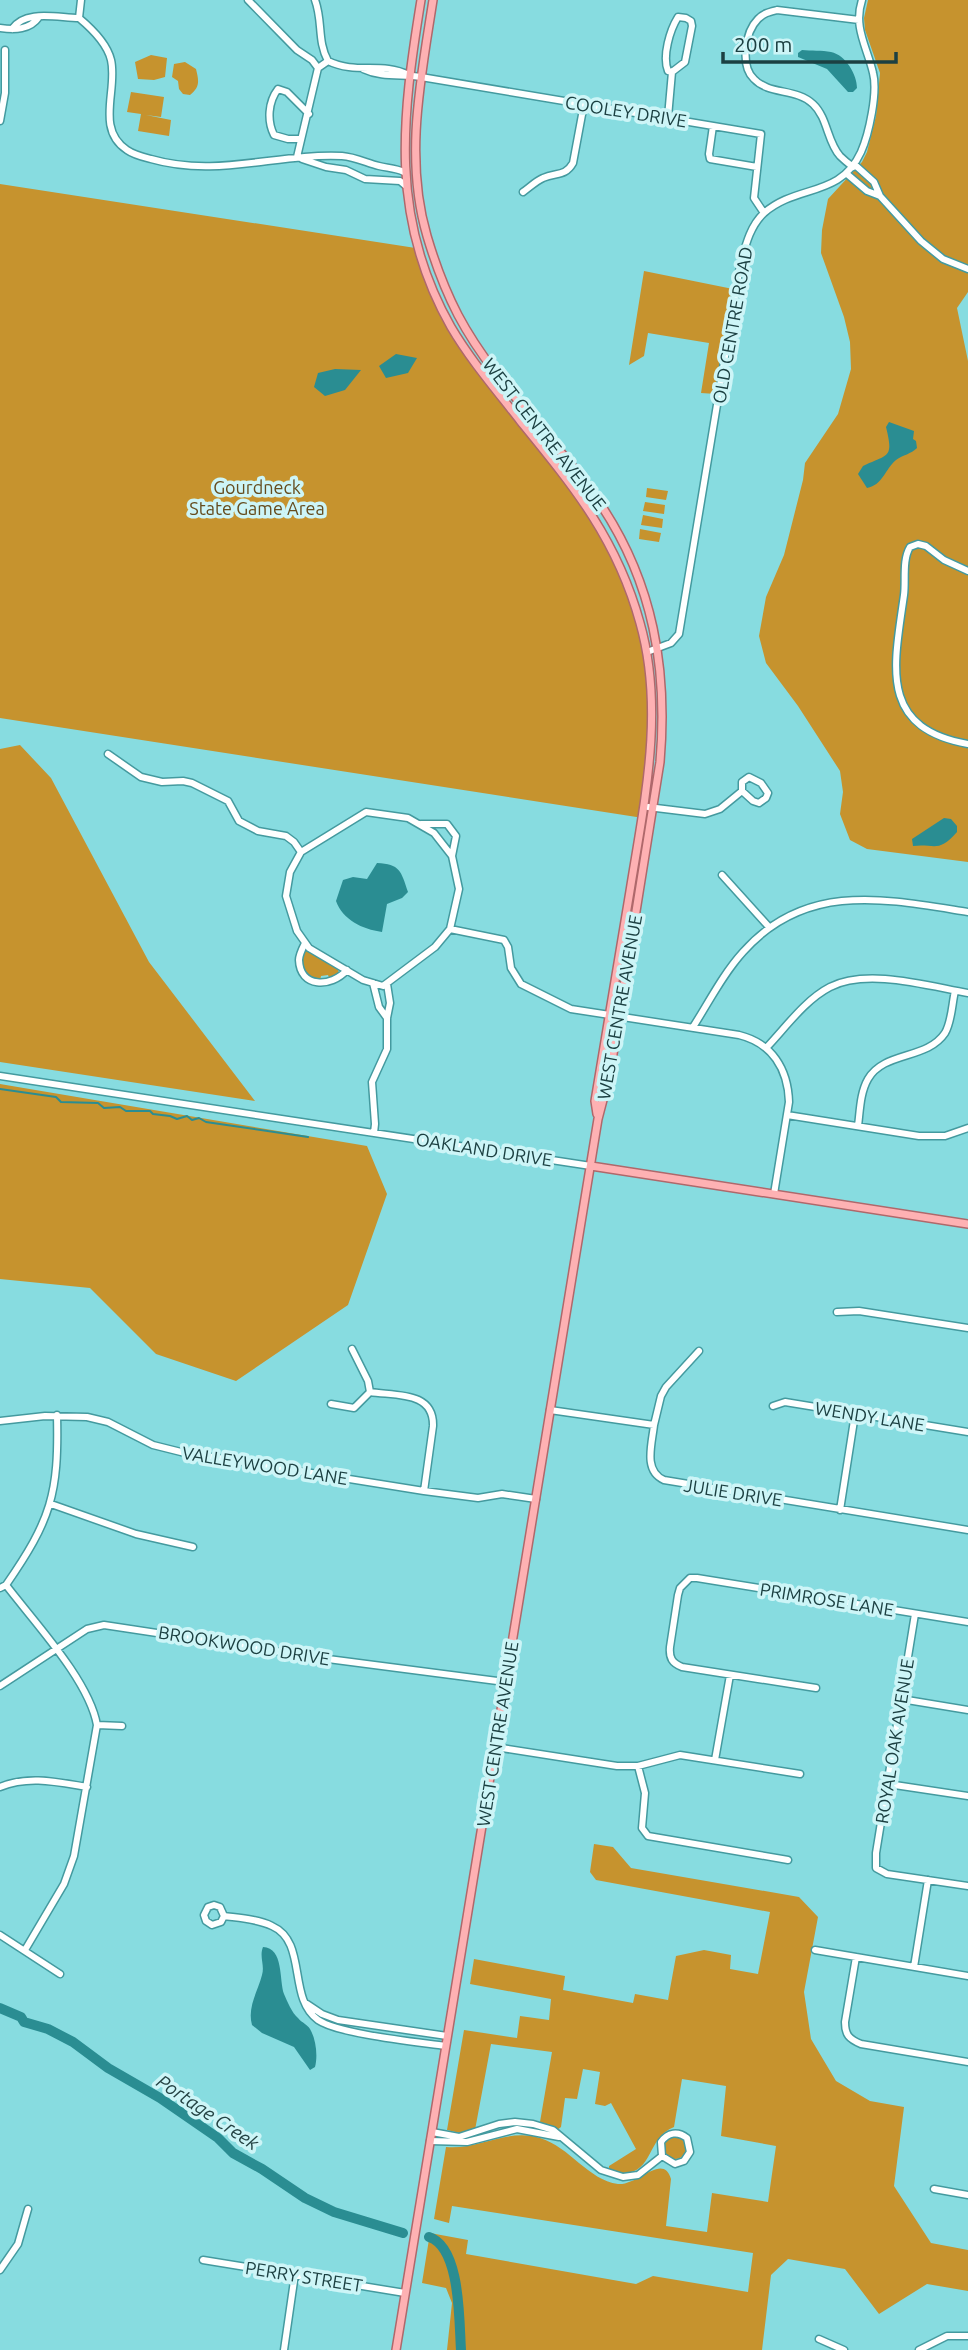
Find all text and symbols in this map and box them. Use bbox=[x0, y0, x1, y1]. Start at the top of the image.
scale bar bbox=[723, 21, 896, 65]
text: 200 m bbox=[734, 32, 792, 56]
street label: COOLEY DRIVE bbox=[564, 92, 688, 130]
street label: OLD CENTRE ROAD bbox=[708, 245, 756, 405]
street label: WEST CENTRE AVENUE bbox=[479, 354, 611, 514]
park label: Gourdneck State Game Area bbox=[189, 477, 325, 518]
street label: WEST CENTRE AVENUE bbox=[593, 913, 645, 1101]
street label: OAKLAND DRIVE bbox=[414, 1128, 554, 1170]
street label: WENDY LANE bbox=[814, 1397, 926, 1435]
street label: VALLEYWOOD LANE bbox=[181, 1442, 349, 1488]
street label: JULIE DRIVE bbox=[682, 1474, 784, 1510]
street label: PRIMROSE LANE bbox=[759, 1579, 895, 1619]
street label: BROOKWOOD DRIVE bbox=[157, 1622, 331, 1668]
street label: WEST CENTRE AVENUE bbox=[472, 1640, 522, 1828]
street label: ROYAL OAK AVENUE bbox=[871, 1657, 917, 1825]
water label: Portage Creek bbox=[153, 2070, 263, 2154]
street label: PERRY STREET bbox=[244, 2257, 364, 2295]

